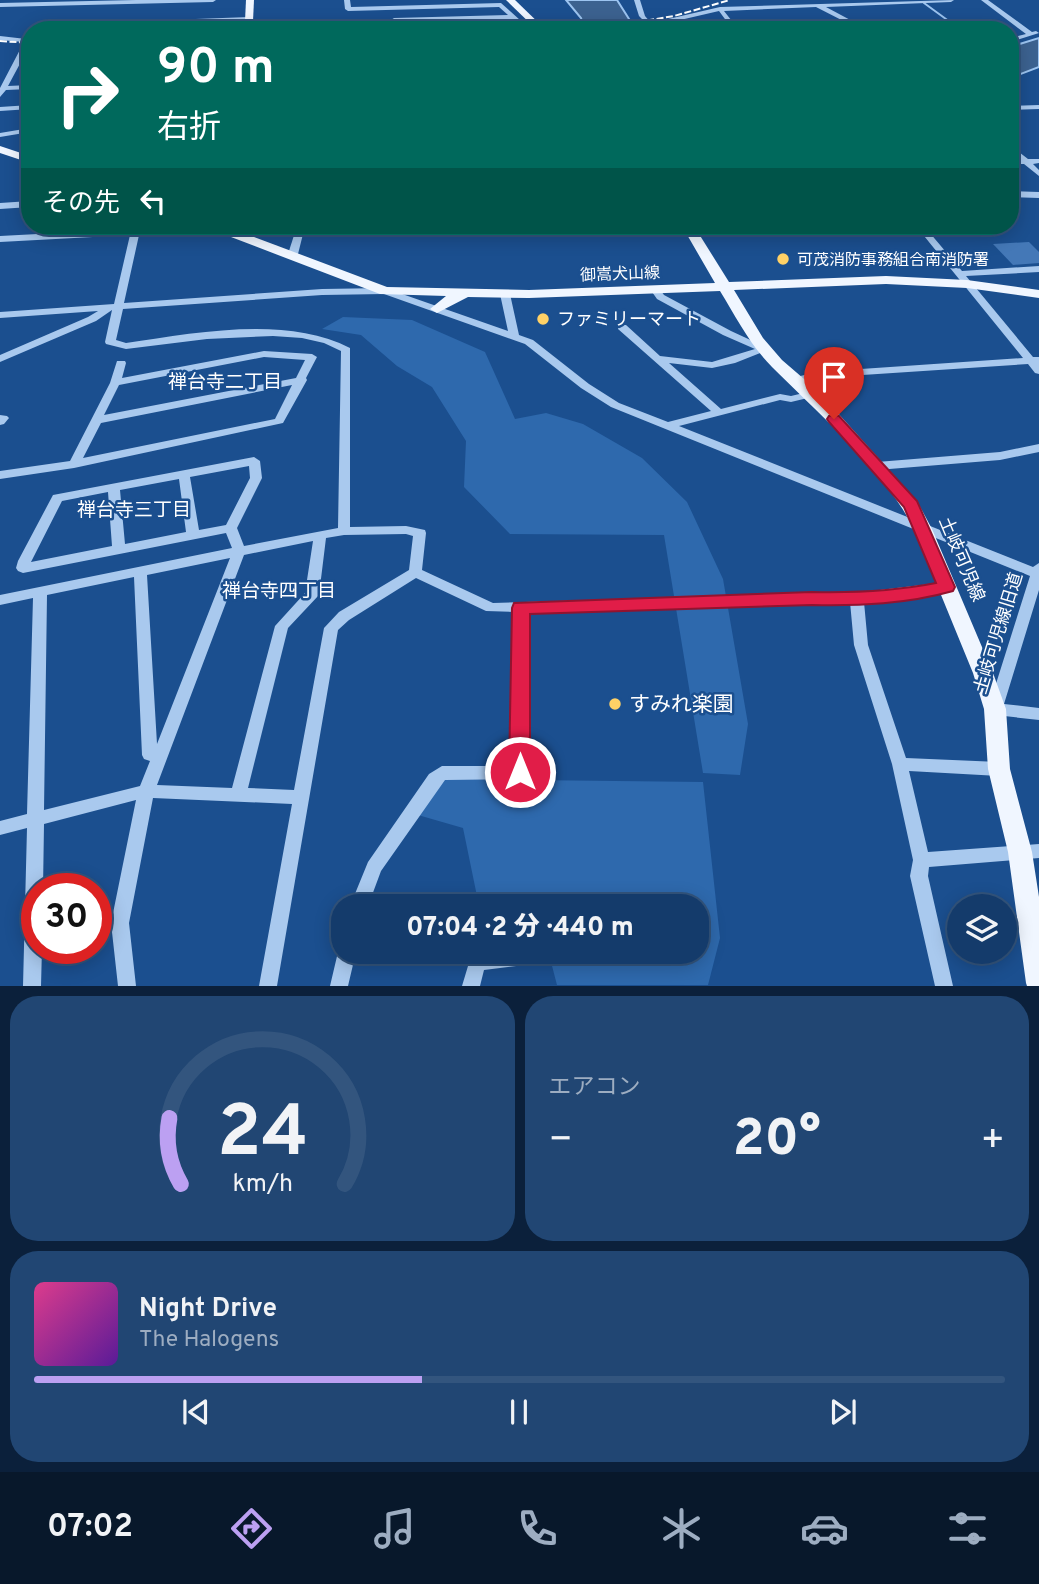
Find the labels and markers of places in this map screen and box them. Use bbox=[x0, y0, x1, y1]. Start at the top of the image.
marker: 可茂消防事務組合南消防署 bbox=[775, 251, 791, 267]
place label: 可茂消防事務組合南消防署 bbox=[797, 251, 989, 271]
place label: ファミリーマート bbox=[557, 309, 701, 332]
marker: ファミリーマート bbox=[535, 311, 551, 327]
pin bbox=[804, 347, 864, 419]
place label: すみれ楽園 bbox=[629, 692, 734, 719]
marker: すみれ楽園 bbox=[607, 696, 623, 712]

